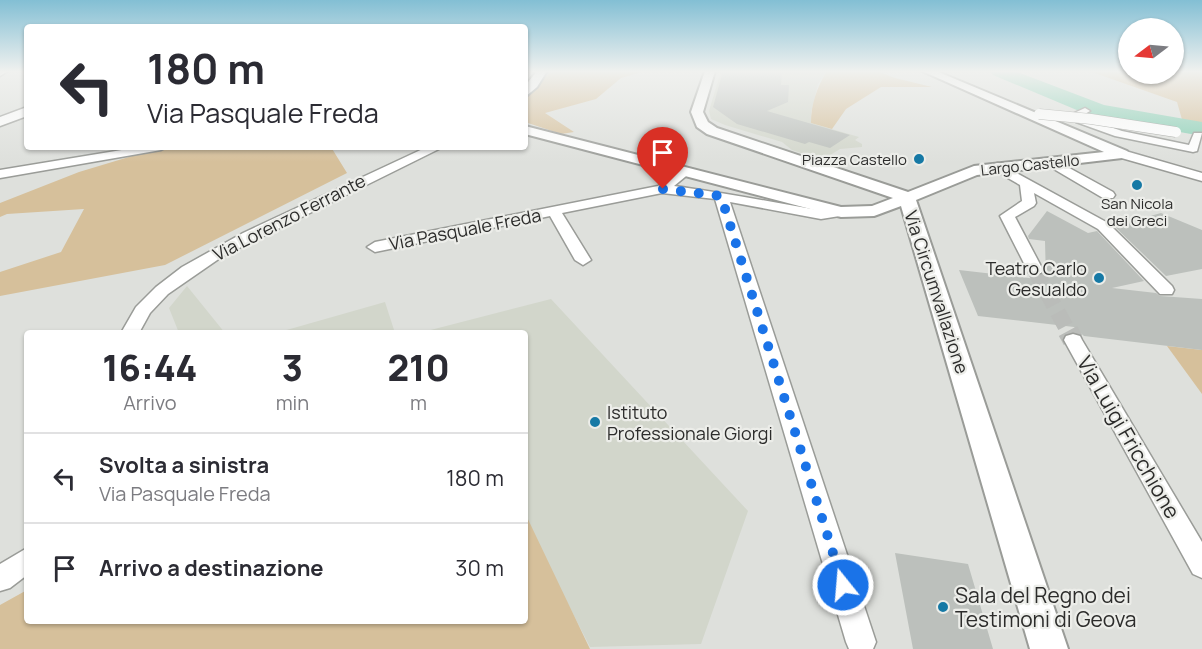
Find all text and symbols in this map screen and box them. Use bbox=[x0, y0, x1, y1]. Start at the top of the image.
north arrow bbox=[1118, 18, 1184, 84]
map controls bbox=[1118, 18, 1184, 84]
text: 180 m bbox=[147, 39, 265, 97]
icon: left bbox=[48, 48, 126, 126]
text: Via Pasquale Freda bbox=[147, 94, 379, 131]
pin bbox=[637, 127, 688, 189]
icon: arrive bbox=[646, 136, 679, 169]
place label: Piazza Castello bbox=[802, 149, 907, 170]
street label: Largo Castello bbox=[980, 149, 1081, 181]
marker: Piazza Castello bbox=[912, 152, 926, 166]
street label: Via Lorenzo Ferrante bbox=[209, 168, 369, 266]
marker: San Nicola dei Greci bbox=[1130, 178, 1144, 192]
place label: San Nicola dei Greci bbox=[1101, 193, 1173, 231]
street label: Via Pasquale Freda bbox=[387, 202, 543, 256]
street label: Via Circumvallazione bbox=[899, 207, 975, 377]
place label: Teatro Carlo Gesualdo bbox=[985, 256, 1087, 301]
marker: Teatro Carlo Gesualdo bbox=[1092, 271, 1106, 285]
text: 16:44 bbox=[102, 343, 197, 392]
text: 3 bbox=[282, 343, 303, 392]
text: 210 bbox=[387, 343, 450, 392]
street label: Via Luigi Fricchione bbox=[1071, 351, 1187, 523]
text: Arrivo bbox=[123, 389, 176, 416]
text: min bbox=[276, 389, 309, 416]
text: m bbox=[410, 389, 427, 416]
place label: Istituto Professionale Giorgi bbox=[607, 400, 773, 445]
marker: Istituto Professionale Giorgi bbox=[588, 415, 602, 429]
text: Svolta a sinistra bbox=[99, 450, 269, 480]
icon: left bbox=[48, 462, 81, 495]
text: 180 m bbox=[446, 463, 504, 493]
text: Via Pasquale Freda bbox=[99, 480, 271, 507]
icon: arrive bbox=[48, 552, 81, 585]
text: Arrivo a destinazione bbox=[99, 553, 323, 583]
text: 30 m bbox=[455, 553, 504, 583]
position arrow bbox=[811, 553, 875, 617]
place label: Sala del Regno dei Testimoni di Geova bbox=[955, 581, 1137, 633]
marker: Sala del Regno dei Testimoni di Geova bbox=[936, 600, 950, 614]

